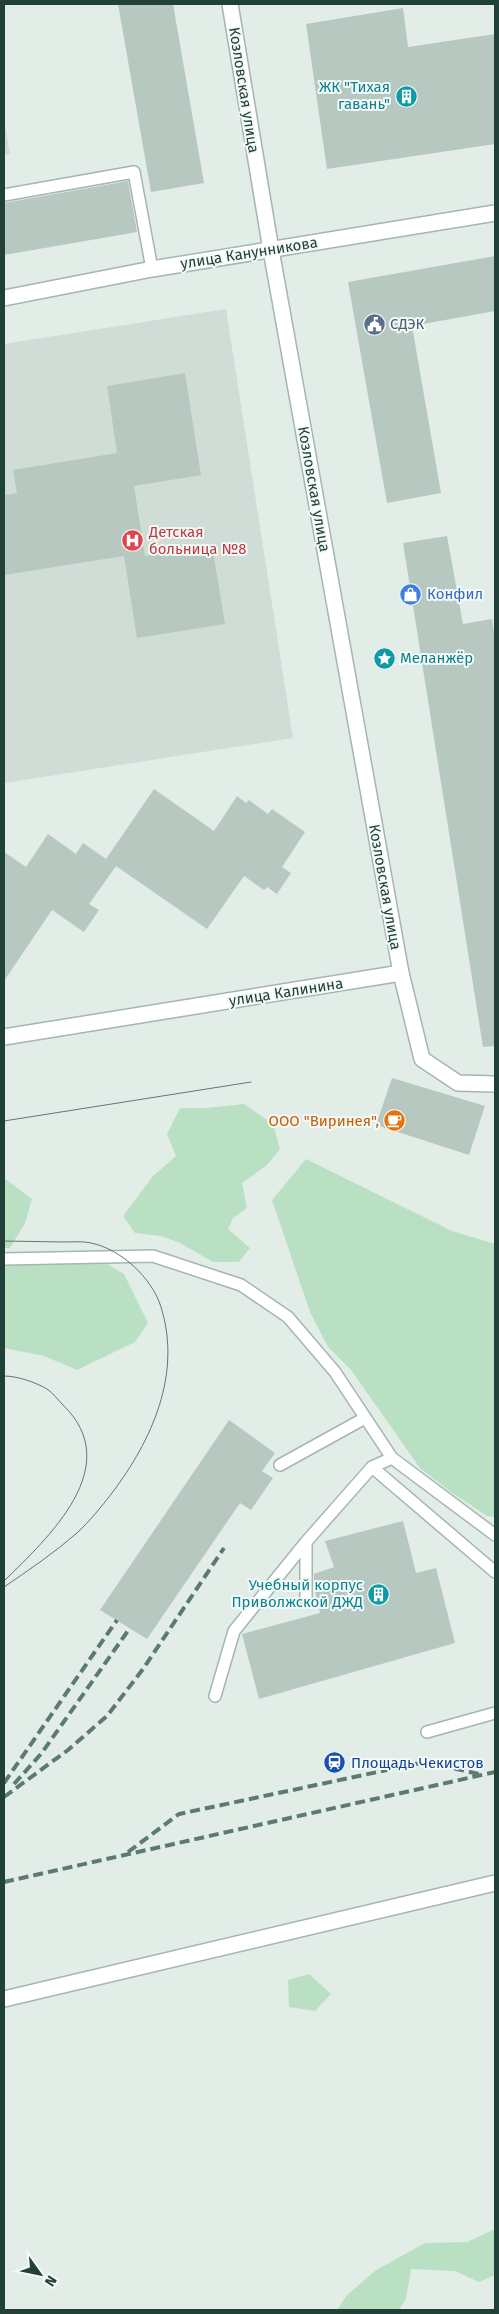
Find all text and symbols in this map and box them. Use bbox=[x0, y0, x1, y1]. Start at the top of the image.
street label: Козловская улица bbox=[225, 26, 263, 154]
place label: ЖК "Тихая гавань" bbox=[319, 78, 390, 113]
building icon: ЖК "Тихая гавань" bbox=[394, 84, 418, 108]
street label: улица Канунникова bbox=[179, 233, 319, 273]
public building icon: СДЭК bbox=[362, 312, 386, 336]
place label: СДЭК bbox=[390, 315, 425, 333]
street label: Козловская улица bbox=[294, 425, 334, 553]
place label: Детская больница №8 bbox=[148, 523, 247, 558]
hospital icon: Детская больница №8 bbox=[121, 529, 145, 553]
shop icon: Конфил bbox=[399, 582, 423, 606]
place label: Конфил bbox=[427, 585, 483, 603]
place icon: Меланжёр bbox=[372, 646, 396, 670]
place label: Меланжёр bbox=[400, 649, 473, 667]
street label: Козловская улица bbox=[365, 823, 405, 951]
street label: улица Калинина bbox=[228, 974, 344, 1010]
cafe icon: ООО "Виринея", bbox=[383, 1109, 407, 1133]
place label: ООО "Виринея", bbox=[269, 1112, 379, 1130]
place label: Учебный корпус Приволжской ДЖД bbox=[231, 1576, 363, 1611]
building icon: Учебный корпус Приволжской ДЖД bbox=[367, 1582, 391, 1606]
station icon: Площадь Чекистов bbox=[323, 1751, 347, 1775]
place label: Площадь Чекистов bbox=[351, 1754, 484, 1772]
north arrow bbox=[15, 2249, 65, 2299]
text: N bbox=[41, 2272, 60, 2289]

